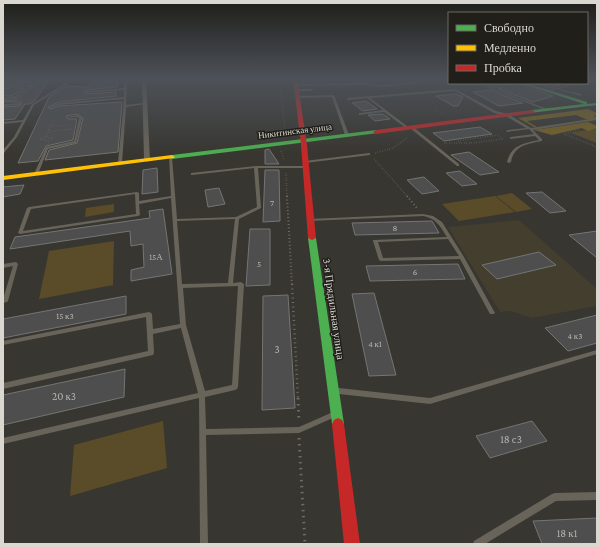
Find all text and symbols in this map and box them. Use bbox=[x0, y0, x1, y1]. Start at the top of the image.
legend bbox=[448, 12, 588, 84]
text: Свободно bbox=[484, 21, 534, 35]
text: Медленно bbox=[484, 41, 536, 55]
text: Пробка bbox=[484, 61, 522, 75]
street label: Никитинская улица bbox=[257, 122, 333, 140]
house number: 7 bbox=[270, 198, 274, 208]
house number: 8 bbox=[393, 223, 398, 233]
house number: 15А bbox=[149, 252, 163, 262]
street label: 3-я Прядильная улица bbox=[321, 258, 347, 360]
house number: 5 bbox=[257, 259, 261, 269]
house number: 6 bbox=[413, 267, 418, 277]
house number: 15 к3 bbox=[56, 311, 74, 321]
house number: 4 к3 bbox=[568, 331, 582, 341]
house number: 4 к1 bbox=[368, 339, 382, 349]
house number: 3 bbox=[274, 343, 280, 355]
house number: 20 к3 bbox=[52, 390, 76, 402]
house number: 18 с3 bbox=[500, 433, 522, 445]
house number: 18 к1 bbox=[557, 527, 578, 539]

